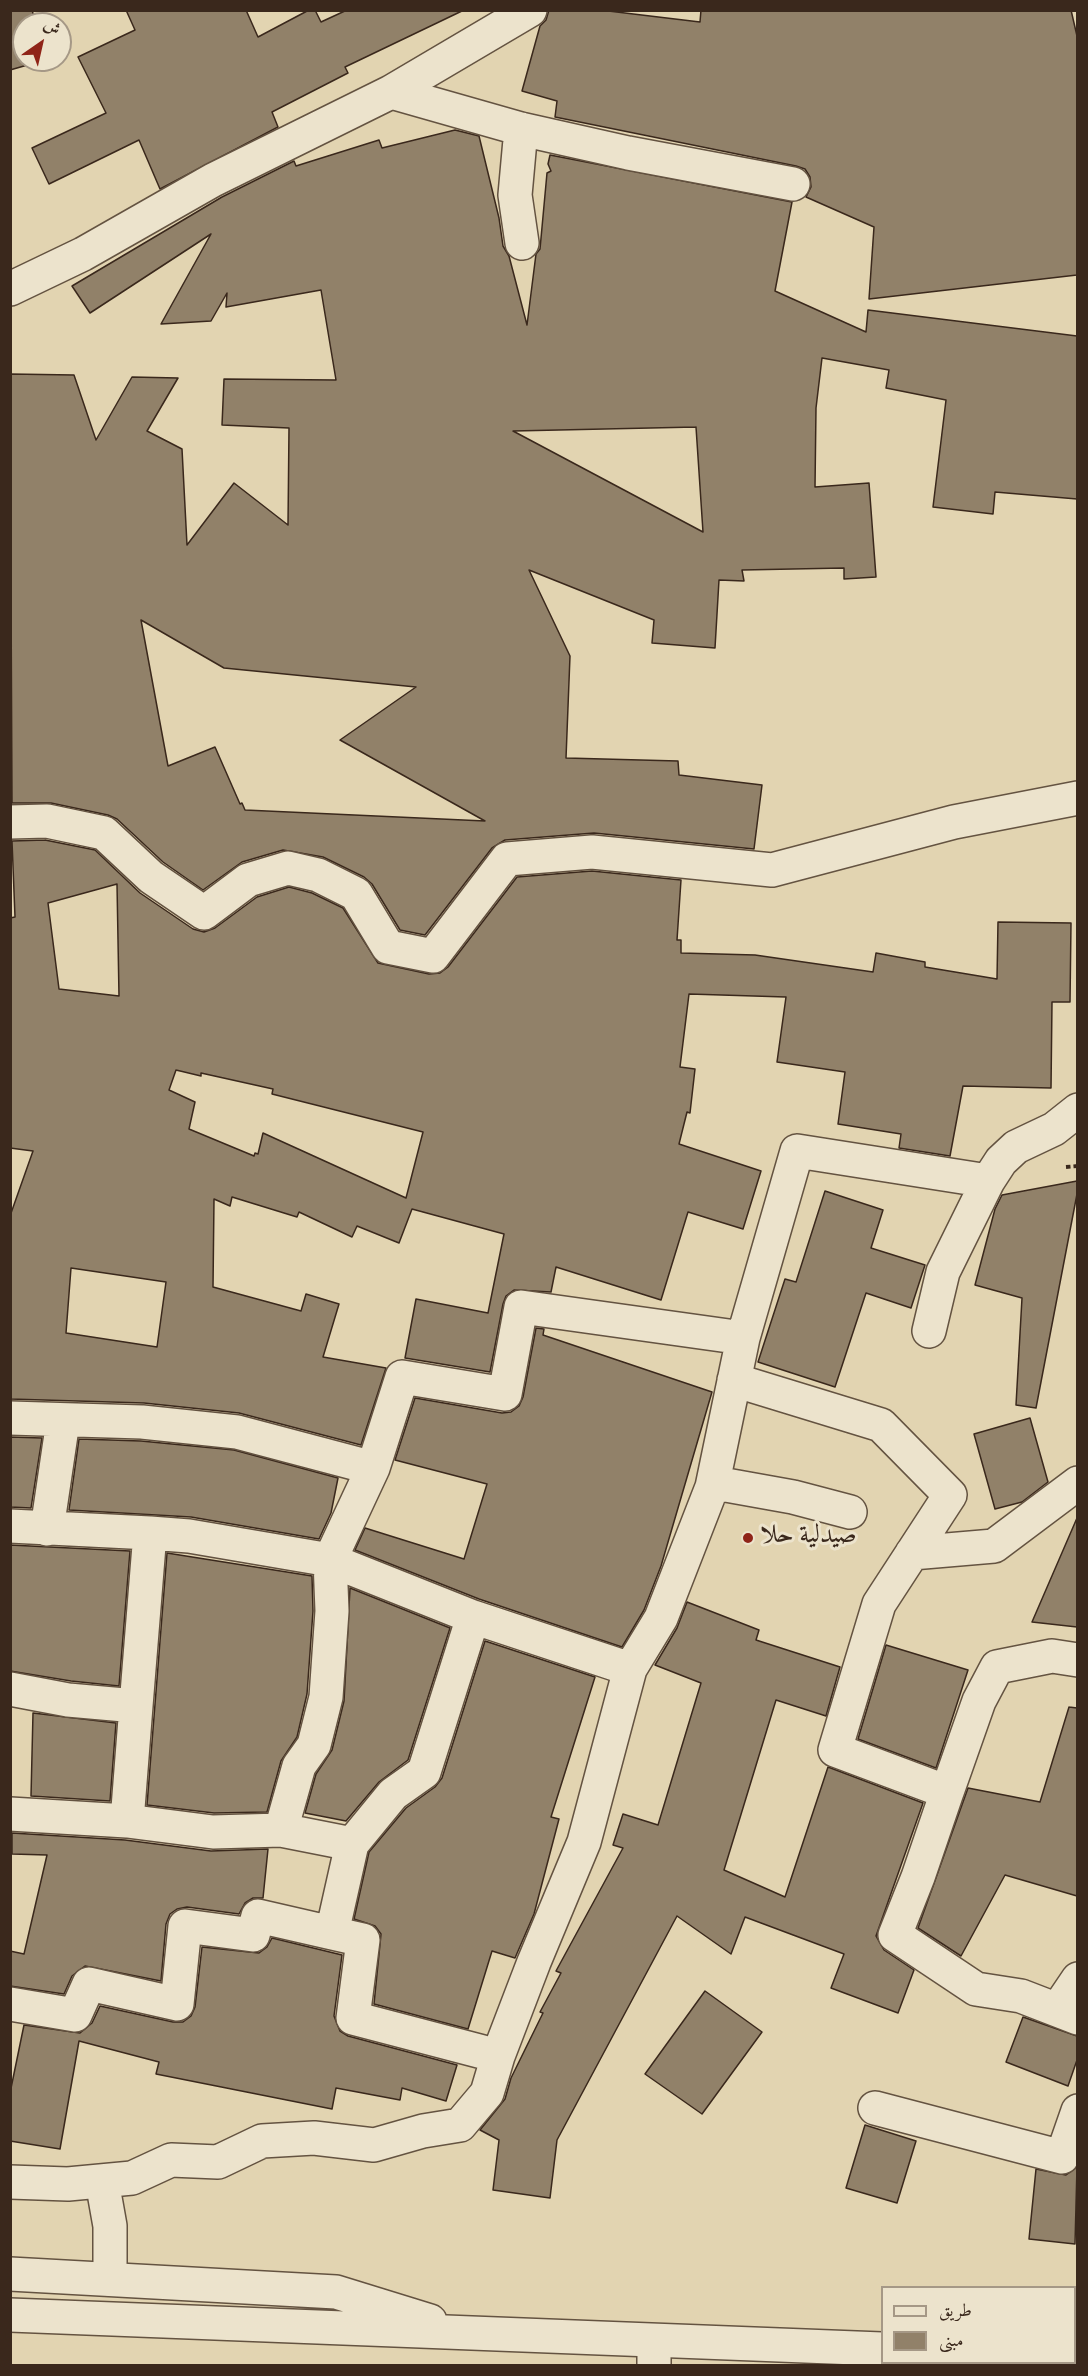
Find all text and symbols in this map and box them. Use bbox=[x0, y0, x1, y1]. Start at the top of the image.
north arrow bbox=[12, 12, 72, 72]
text: ش bbox=[38, 14, 64, 42]
place label: صيدلية حلا bbox=[760, 1522, 857, 1554]
marker: صيدلية حلا bbox=[741, 1531, 755, 1545]
legend bbox=[881, 2286, 1076, 2364]
text: طريق bbox=[939, 2299, 972, 2325]
text: مبنى bbox=[939, 2329, 964, 2355]

